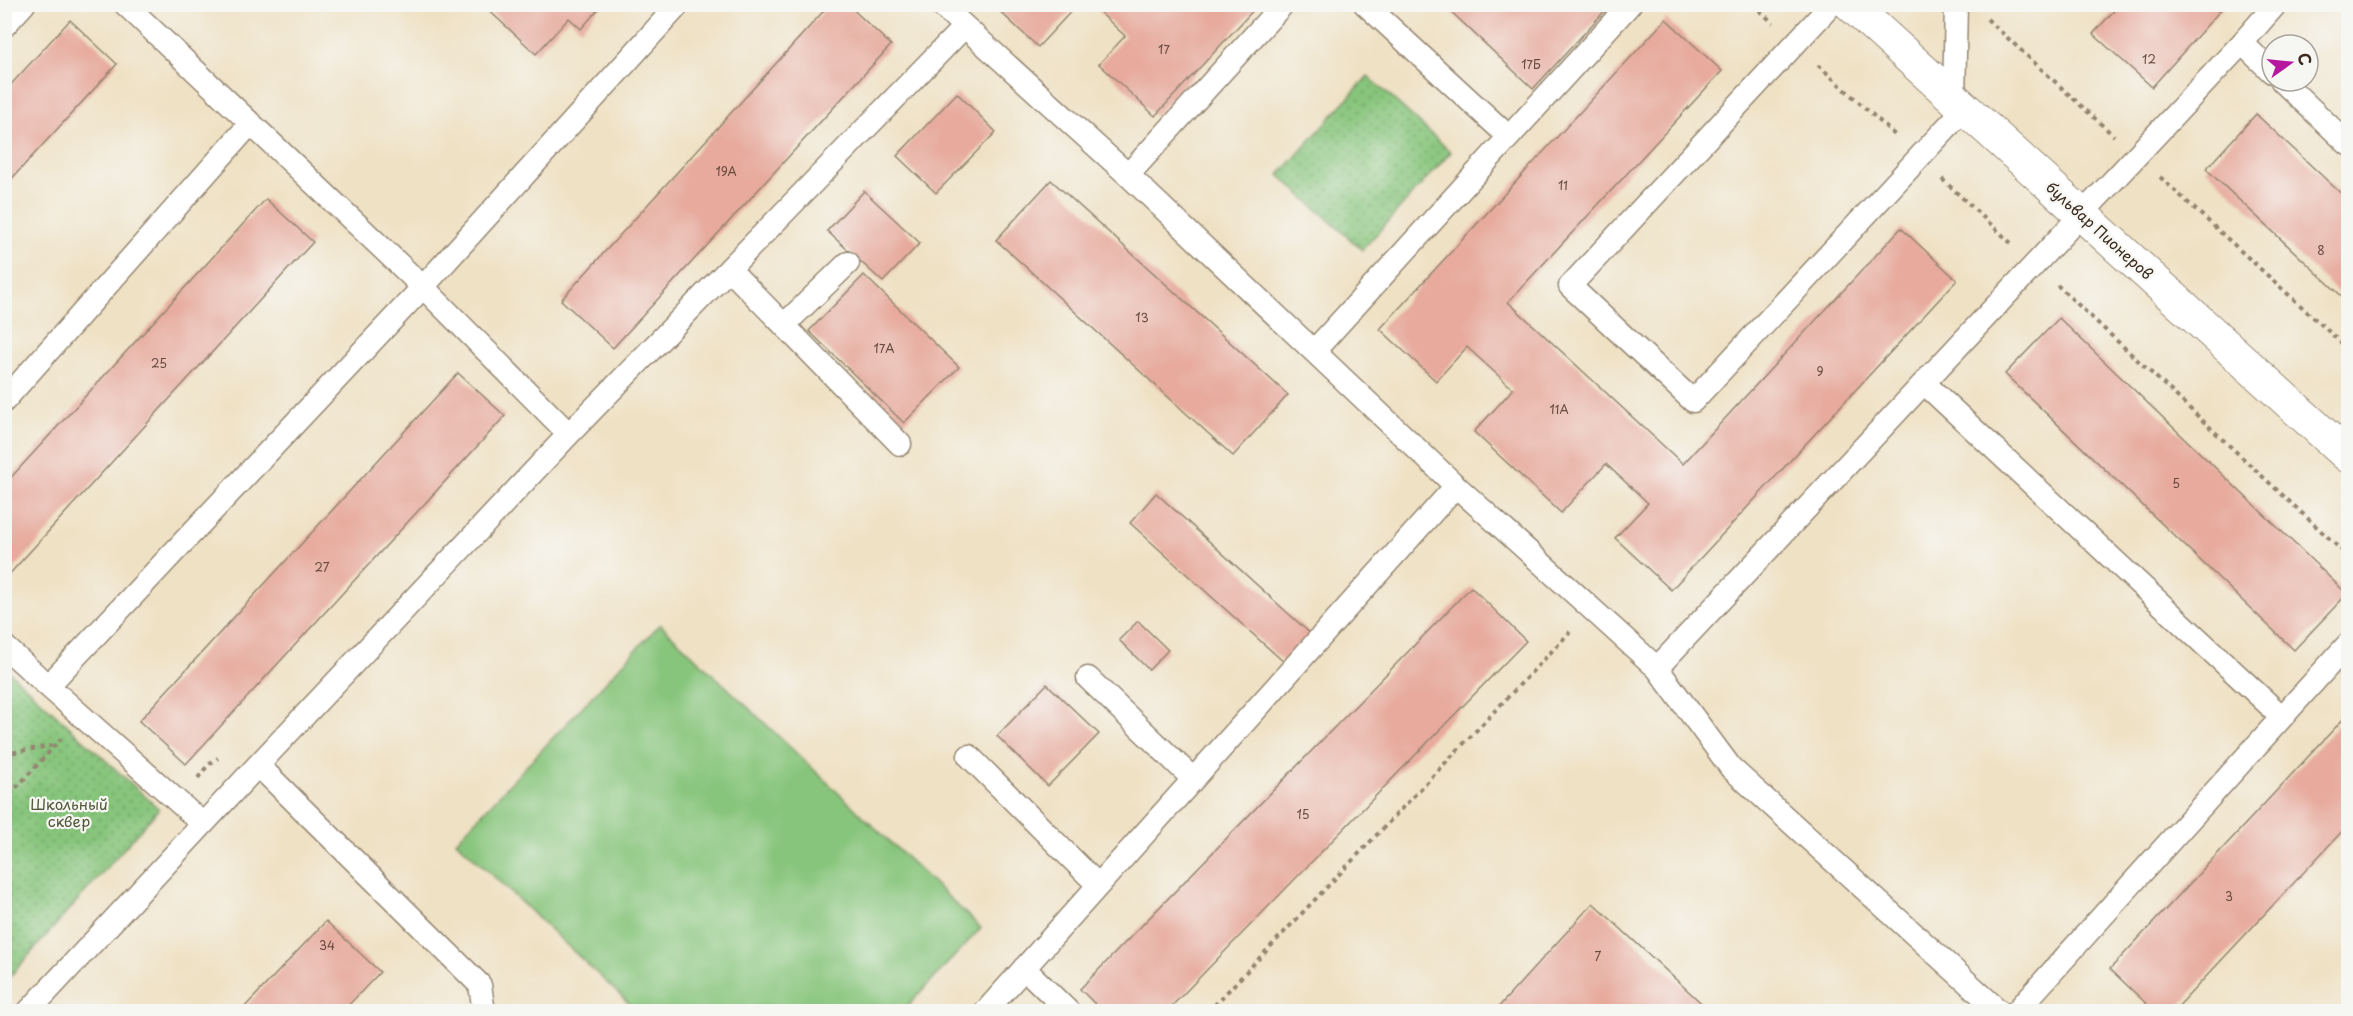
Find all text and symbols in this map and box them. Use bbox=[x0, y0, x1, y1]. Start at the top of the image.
north arrow bbox=[2260, 33, 2320, 93]
house number: 17 bbox=[1158, 40, 1170, 58]
house number: 12 bbox=[2142, 50, 2156, 68]
text: С bbox=[2292, 50, 2319, 68]
house number: 17Б bbox=[1521, 55, 1541, 73]
house number: 19А bbox=[715, 162, 737, 180]
street label: бульвар Пионеров bbox=[2041, 175, 2159, 284]
house number: 11 bbox=[1558, 176, 1568, 194]
house number: 8 bbox=[2317, 241, 2325, 259]
house number: 13 bbox=[1135, 308, 1149, 326]
house number: 17А bbox=[874, 339, 894, 357]
house number: 25 bbox=[151, 354, 167, 372]
house number: 9 bbox=[1816, 362, 1824, 380]
house number: 11А bbox=[1549, 400, 1569, 418]
house number: 5 bbox=[2172, 474, 2180, 492]
house number: 27 bbox=[315, 558, 330, 576]
park label: Школьный сквер bbox=[30, 792, 108, 832]
house number: 15 bbox=[1296, 805, 1310, 823]
house number: 3 bbox=[2225, 887, 2233, 905]
house number: 34 bbox=[319, 936, 335, 954]
house number: 7 bbox=[1595, 947, 1602, 965]

